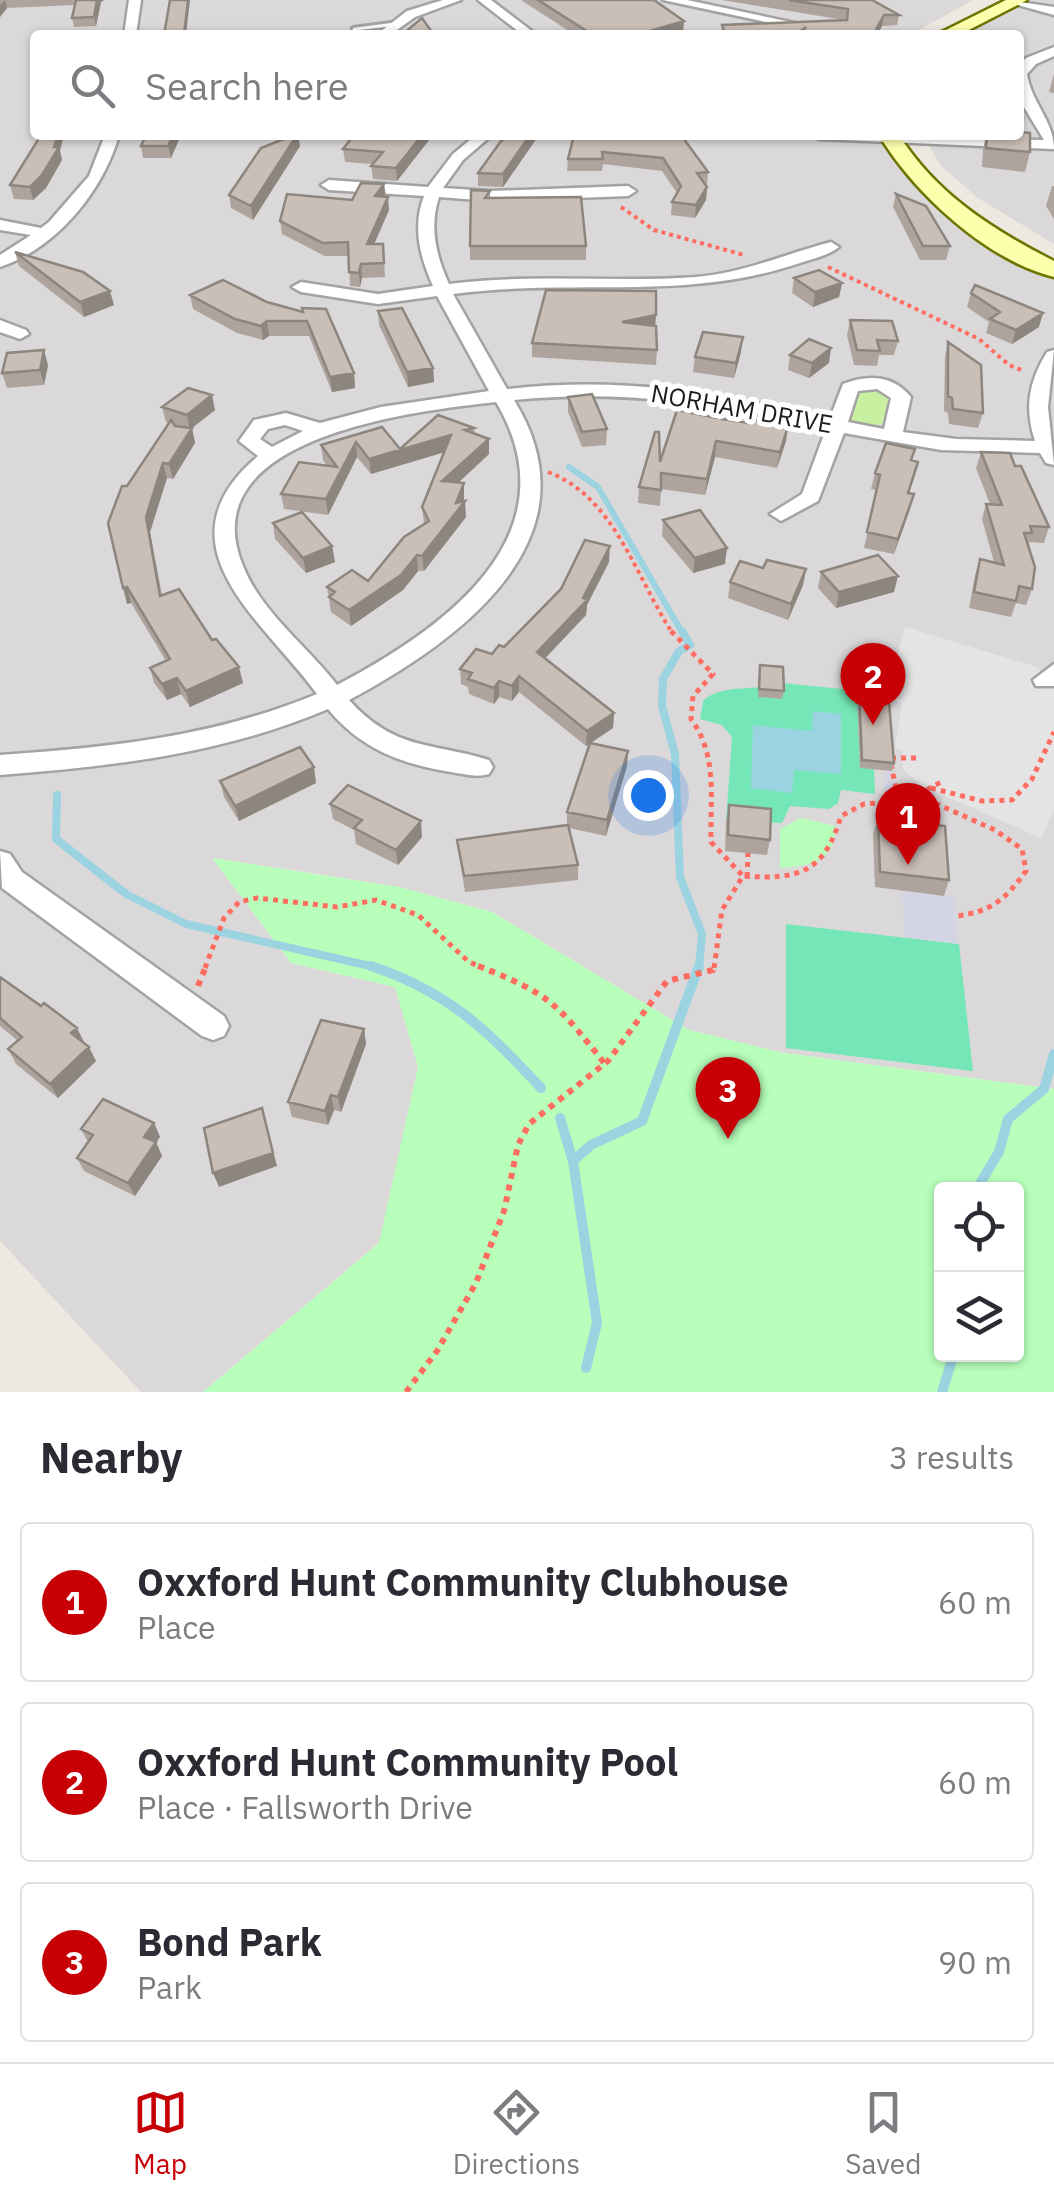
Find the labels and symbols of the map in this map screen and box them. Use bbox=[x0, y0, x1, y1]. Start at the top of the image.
street label: NORHAM DRIVE bbox=[649, 376, 835, 440]
pin: 2 bbox=[840, 642, 906, 725]
your location bbox=[623, 770, 674, 821]
pin: 1 bbox=[876, 782, 940, 865]
pin: 3 bbox=[696, 1056, 760, 1139]

